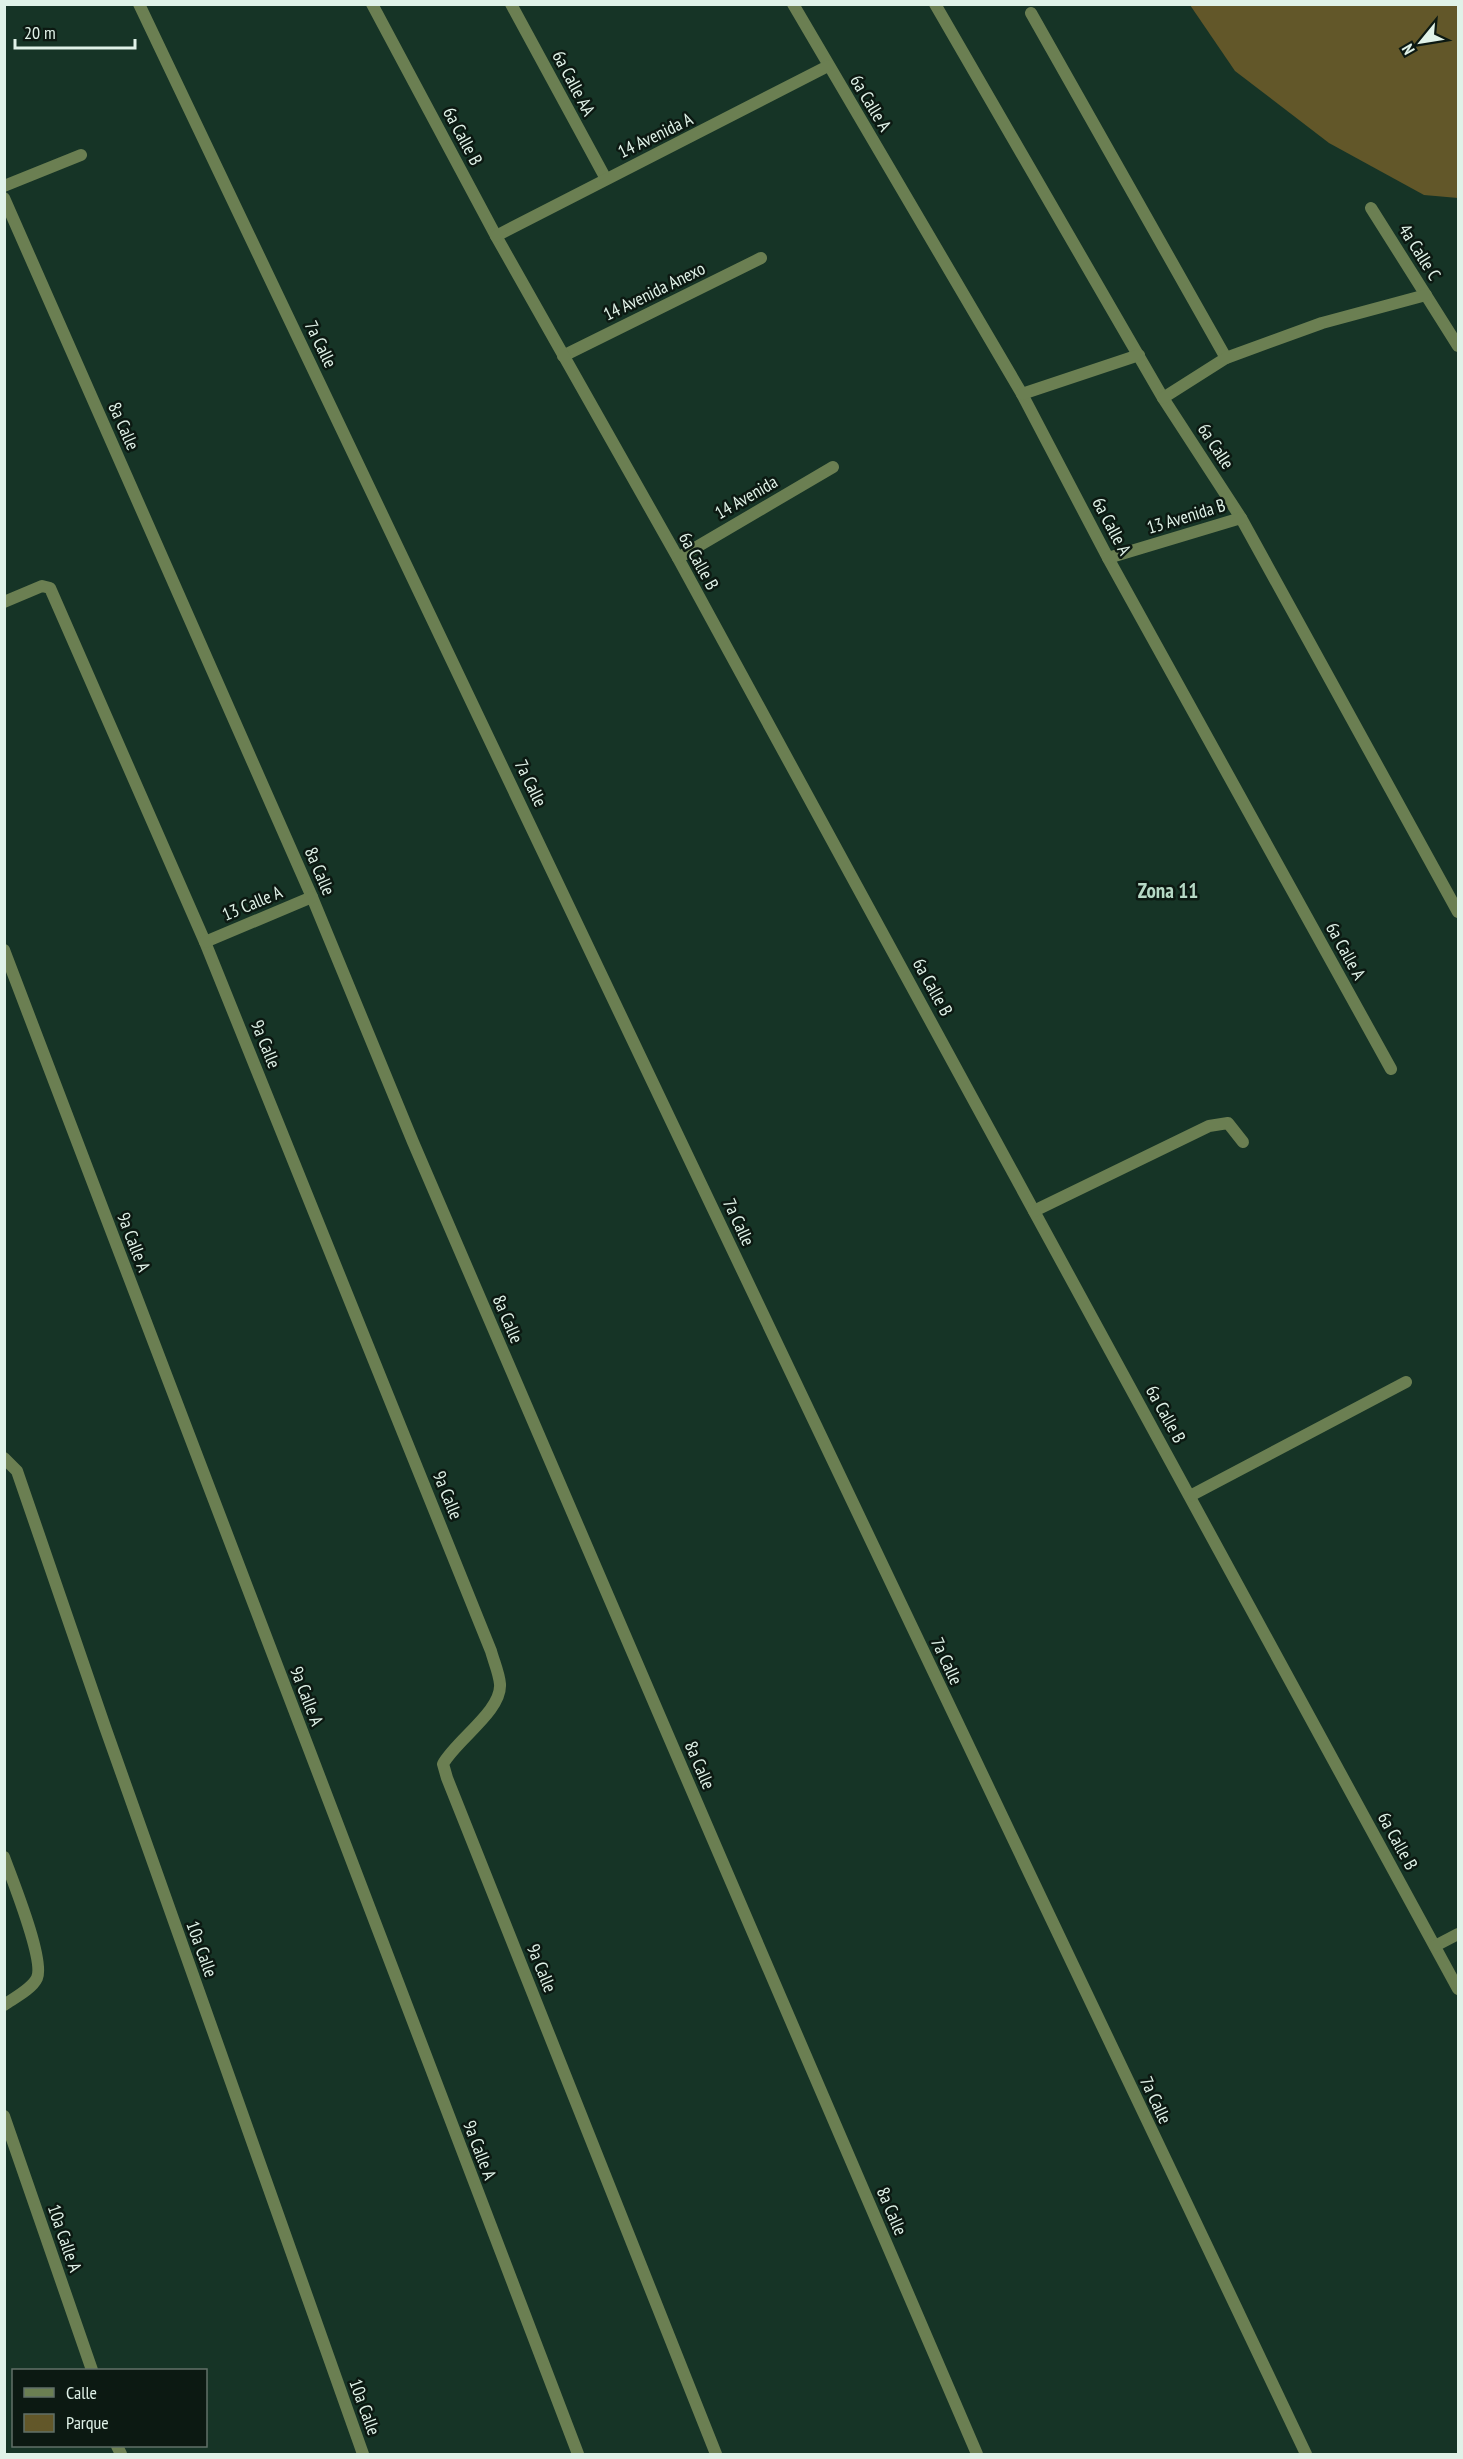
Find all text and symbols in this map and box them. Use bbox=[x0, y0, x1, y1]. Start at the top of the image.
scale bar bbox=[15, 12, 135, 50]
north arrow bbox=[1391, 12, 1451, 72]
text: 20 m bbox=[24, 21, 56, 44]
text: N bbox=[1397, 41, 1419, 58]
street label: 6a Calle AA bbox=[547, 46, 601, 120]
street label: 6a Calle A bbox=[845, 71, 897, 136]
street label: 6a Calle B bbox=[438, 103, 488, 169]
street label: 14 Avenida A bbox=[614, 107, 697, 163]
street label: 4a Calle C bbox=[1394, 220, 1446, 284]
street label: 14 Avenida Anexo bbox=[599, 256, 709, 326]
street label: 7a Calle bbox=[300, 317, 342, 371]
street label: 8a Calle bbox=[103, 398, 145, 454]
street label: 6a Calle bbox=[1193, 419, 1239, 473]
street label: 14 Avenida bbox=[710, 470, 782, 524]
street label: 6a Calle A bbox=[1087, 493, 1137, 559]
street label: 13 Avenida B bbox=[1144, 493, 1228, 539]
street label: 6a Calle B bbox=[674, 528, 724, 594]
street label: 7a Calle bbox=[510, 756, 552, 810]
street label: 8a Calle bbox=[300, 843, 340, 899]
district label: Zona 11 bbox=[1138, 877, 1198, 904]
street label: 13 Calle A bbox=[219, 880, 286, 926]
street label: 6a Calle A bbox=[1321, 918, 1371, 984]
street label: 6a Calle B bbox=[908, 954, 958, 1020]
street label: 9a Calle bbox=[246, 1016, 286, 1072]
street label: 7a Calle bbox=[718, 1195, 760, 1249]
street label: 9a Calle A bbox=[112, 1209, 156, 1276]
street label: 8a Calle bbox=[488, 1291, 528, 1347]
street label: 6a Calle B bbox=[1141, 1381, 1191, 1447]
street label: 9a Calle bbox=[428, 1467, 468, 1523]
street label: 7a Calle bbox=[926, 1634, 968, 1688]
street label: 9a Calle A bbox=[285, 1663, 329, 1730]
street label: 8a Calle bbox=[680, 1737, 720, 1793]
street label: 6a Calle B bbox=[1373, 1808, 1423, 1874]
street label: 10a Calle bbox=[181, 1918, 223, 1980]
street label: 9a Calle bbox=[522, 1940, 562, 1996]
street label: 7a Calle bbox=[1135, 2073, 1177, 2127]
street label: 9a Calle A bbox=[458, 2117, 502, 2184]
street label: 8a Calle bbox=[872, 2183, 912, 2239]
street label: 10a Calle A bbox=[43, 2201, 87, 2275]
legend bbox=[12, 2369, 207, 2447]
street label: 10a Calle bbox=[344, 2376, 386, 2438]
text: Calle bbox=[66, 2381, 97, 2404]
text: Parque bbox=[66, 2411, 109, 2434]

